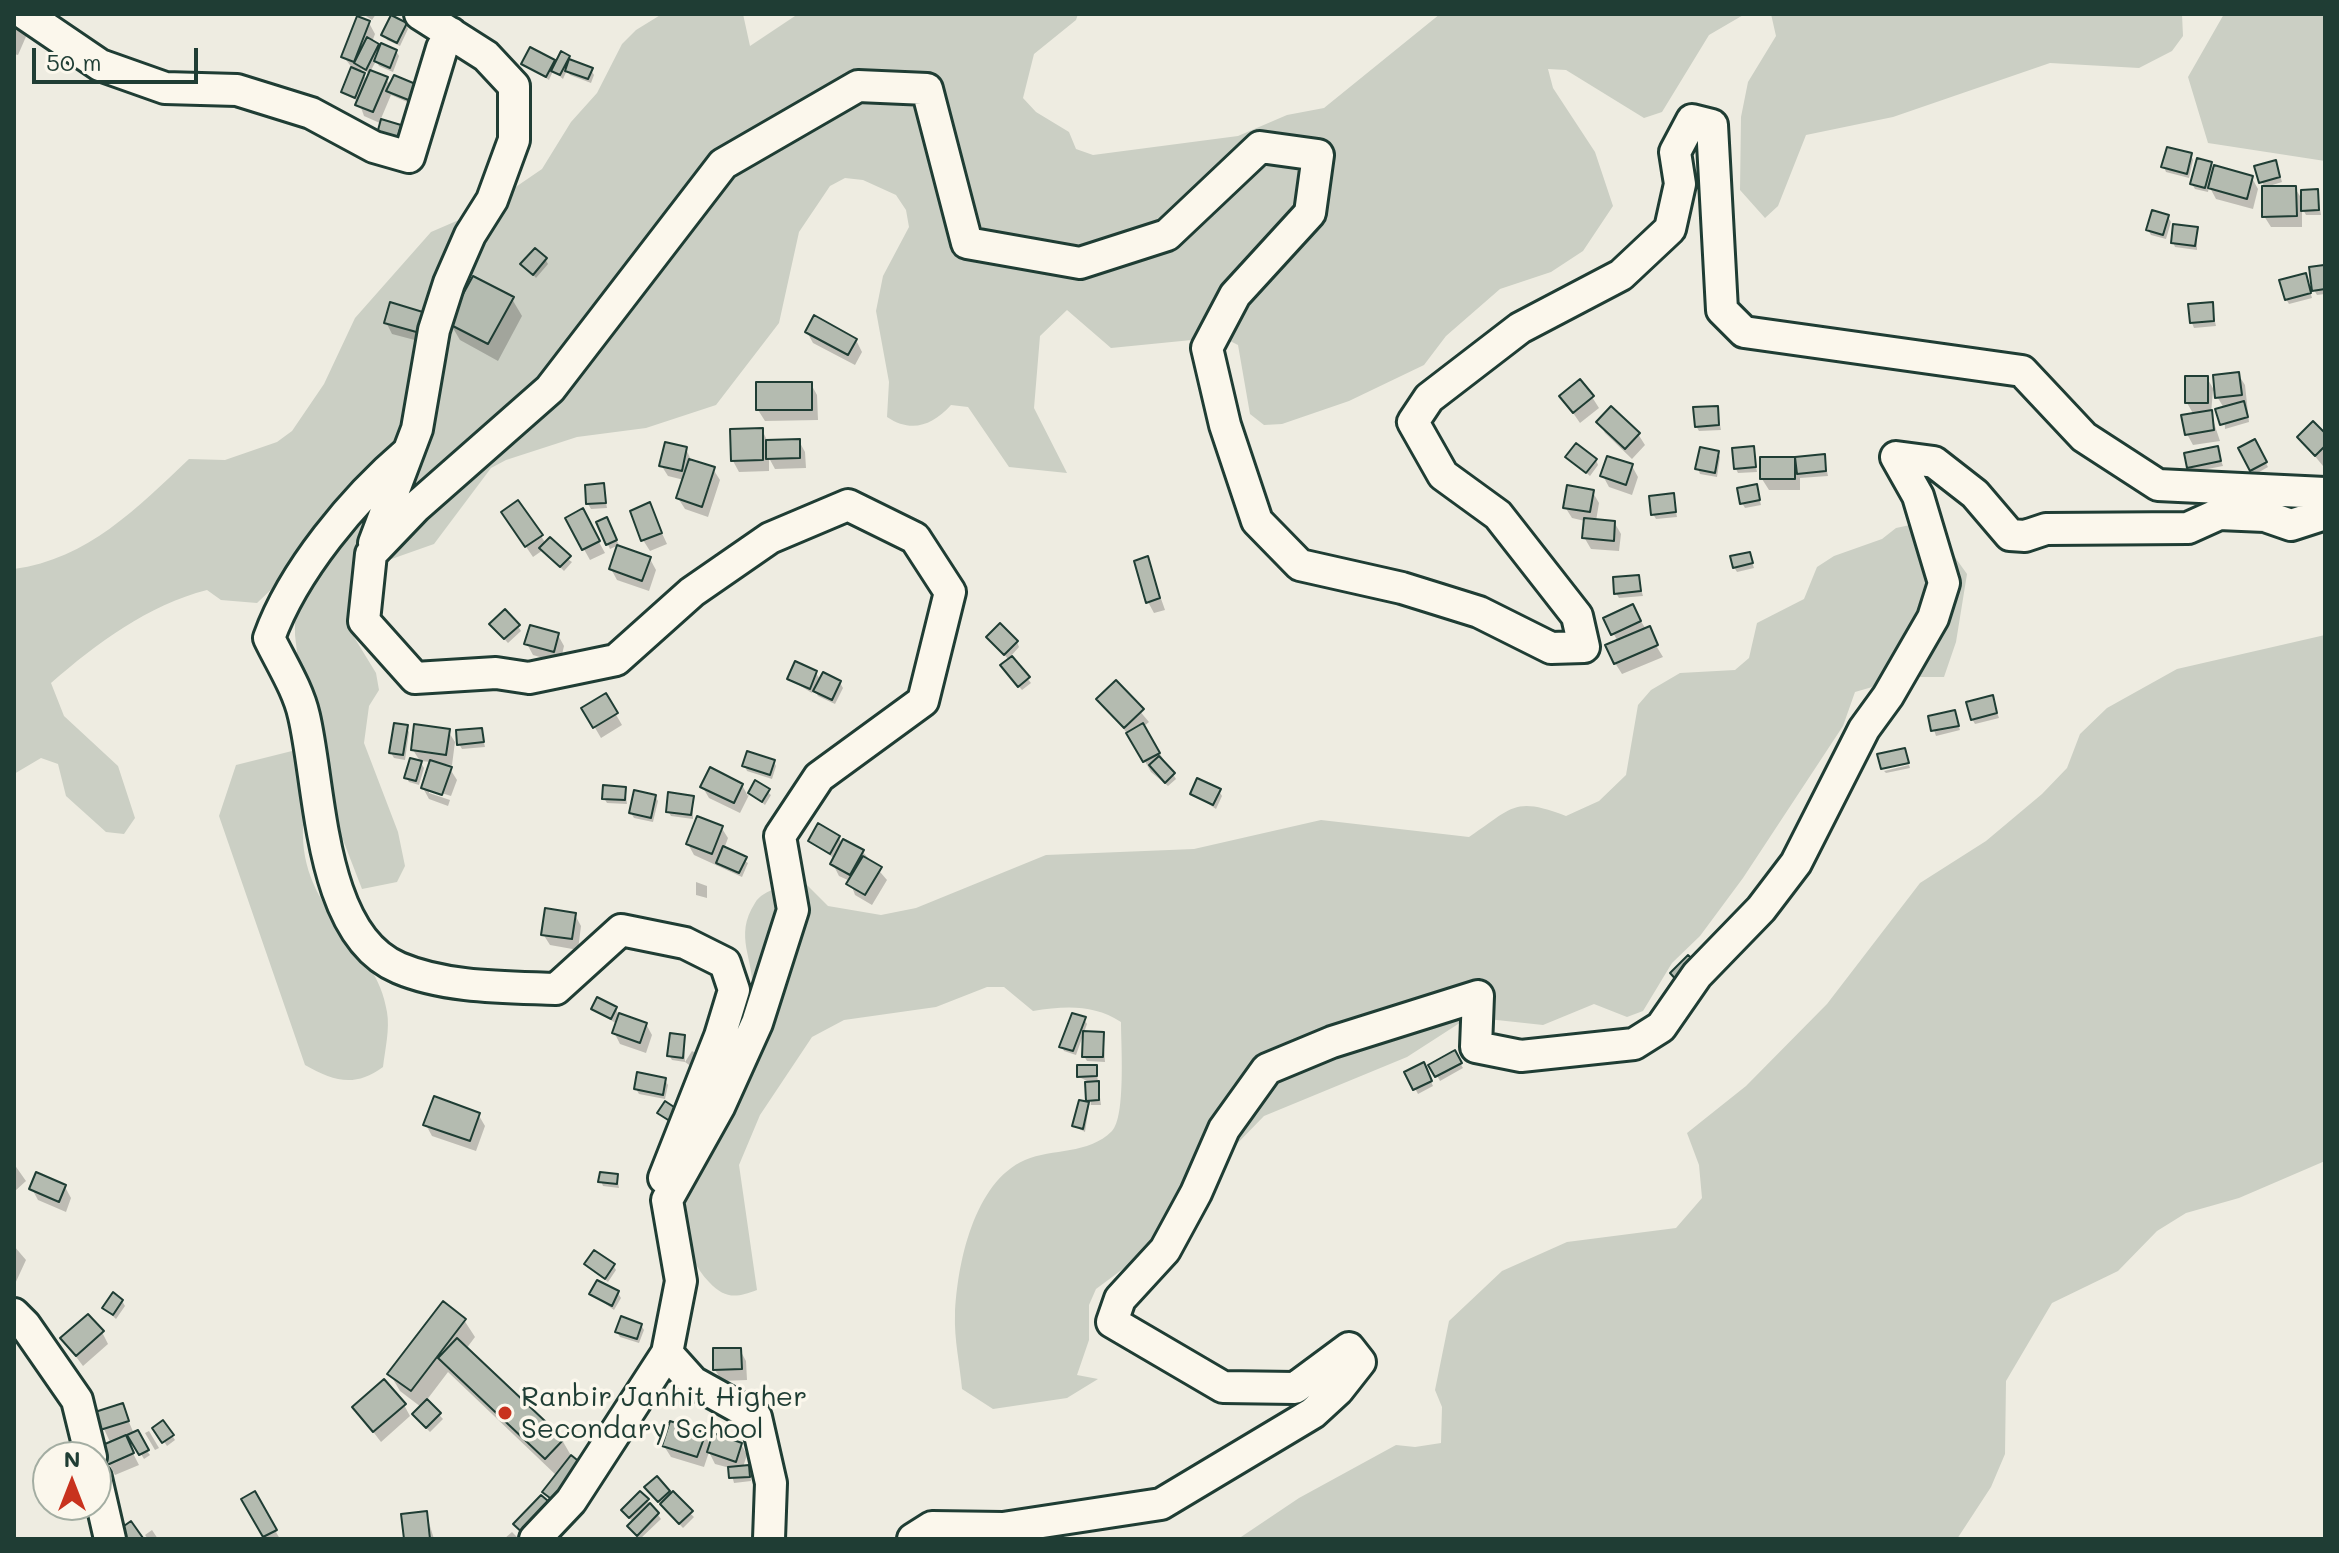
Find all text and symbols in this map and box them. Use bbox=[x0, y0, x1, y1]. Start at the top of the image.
scale bar bbox=[36, 32, 202, 82]
text: 50 m bbox=[46, 46, 102, 77]
place label: Ranbir Janhit Higher Secondary School bbox=[521, 1380, 807, 1446]
marker: Ranbir Janhit Higher Secondary School bbox=[496, 1404, 514, 1422]
north arrow bbox=[32, 1441, 112, 1521]
text: N bbox=[64, 1444, 80, 1473]

